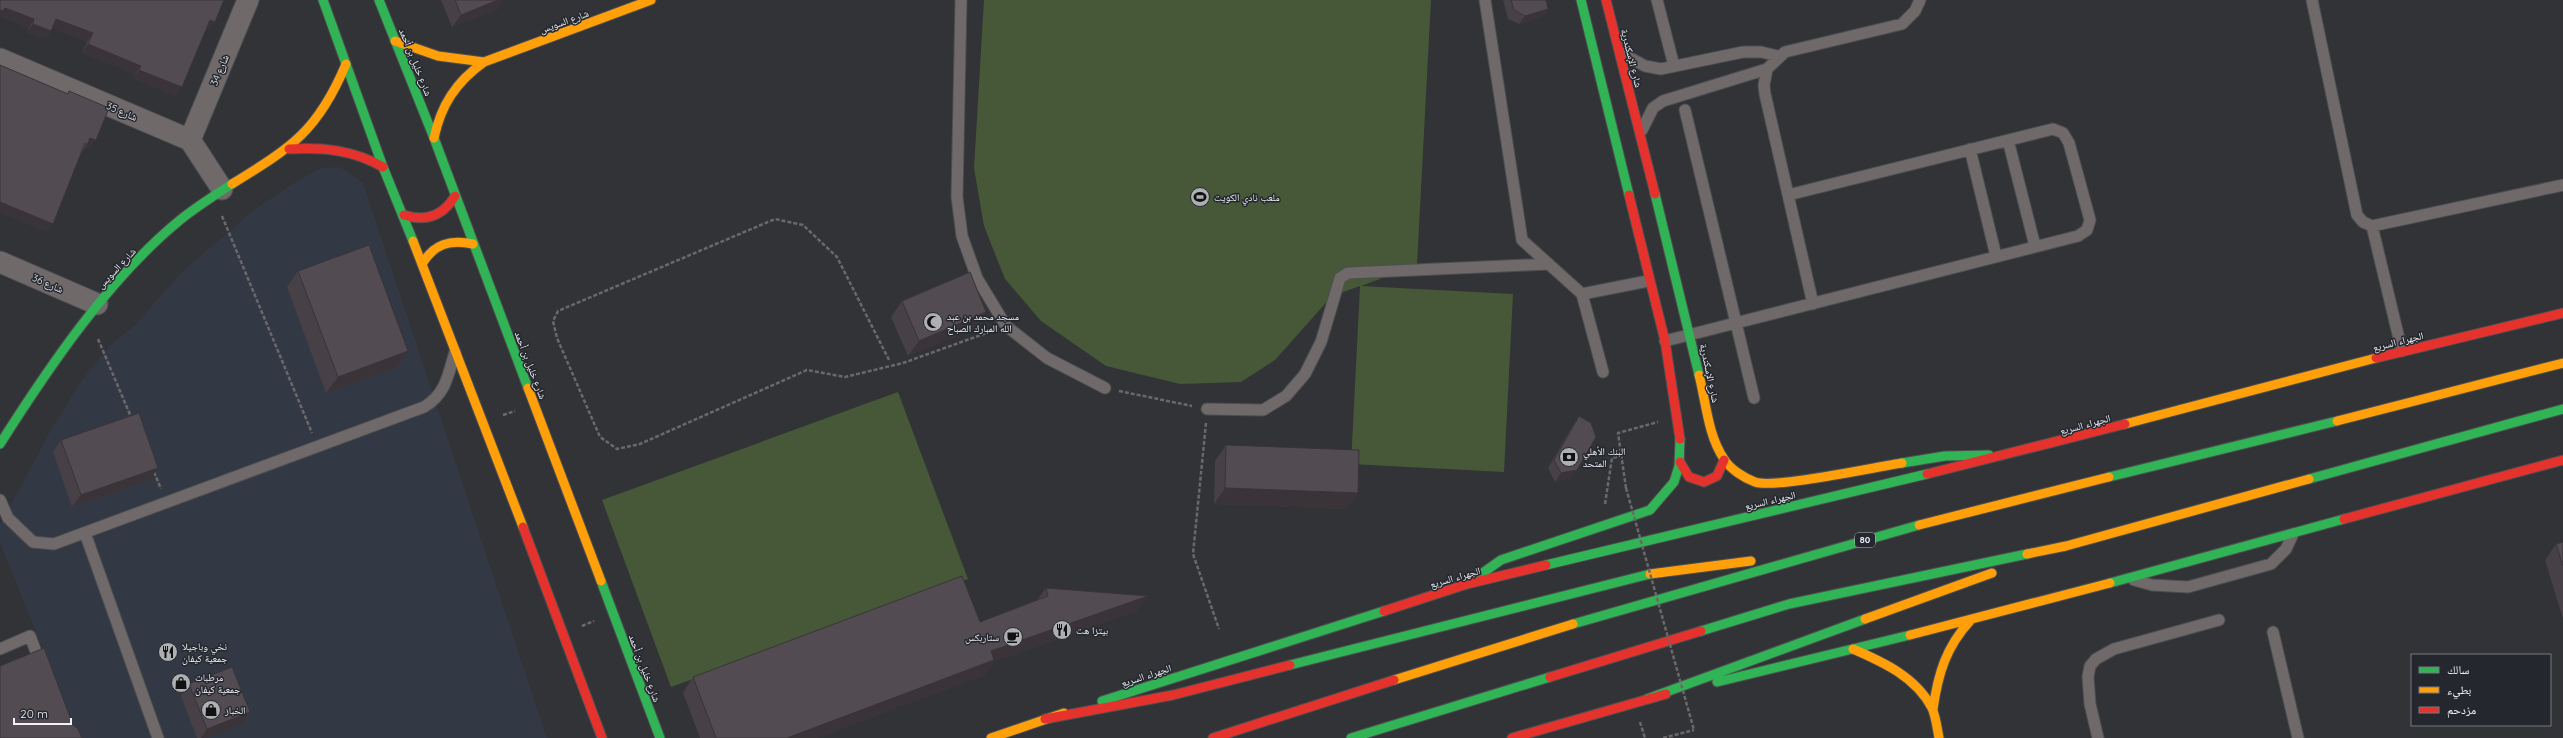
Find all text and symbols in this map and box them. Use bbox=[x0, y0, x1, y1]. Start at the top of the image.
street label: شارع السويس bbox=[538, 6, 591, 36]
street label: شارع خليل بن أحمد bbox=[396, 26, 435, 98]
street label: شارع الإسكندرية bbox=[1618, 27, 1645, 89]
street label: شارع 34 bbox=[207, 52, 232, 88]
street label: شارع 35 bbox=[104, 99, 140, 124]
sports icon: ملعب نادي الكويت bbox=[1189, 186, 1211, 208]
place label: ملعب نادي الكويت bbox=[1214, 191, 1280, 206]
street label: شارع السويس bbox=[94, 245, 139, 291]
street label: شارع 36 bbox=[30, 271, 66, 296]
place label: مسجد محمد بن عبد الله المبارك الصباح bbox=[947, 310, 1020, 335]
mosque icon: مسجد محمد بن عبد الله المبارك الصباح bbox=[922, 311, 944, 333]
street label: شارع خليل بن أحمد bbox=[512, 329, 550, 401]
street label: الجهراء السريع bbox=[2371, 329, 2425, 354]
street label: شارع الإسكندرية bbox=[1697, 342, 1722, 404]
street label: الجهراء السريع bbox=[2058, 411, 2112, 437]
place label: البنك الأهلي المتحد bbox=[1583, 445, 1625, 470]
bank icon: البنك الأهلي المتحد bbox=[1558, 446, 1580, 468]
street label: الجهراء السريع bbox=[1743, 488, 1797, 513]
road number: 80 bbox=[1855, 533, 1875, 547]
street label: الجهراء السريع bbox=[1428, 564, 1482, 591]
restaurant icon: بيتزا هت bbox=[1051, 619, 1073, 641]
place label: بيتزا هت bbox=[1076, 624, 1109, 637]
cafe icon: ستاربكس bbox=[1002, 626, 1024, 648]
place label: ستاربكس bbox=[965, 631, 999, 644]
street label: شارع خليل بن أحمد bbox=[626, 632, 664, 704]
place label: نخي وباجيلا جمعية كيفان bbox=[182, 640, 228, 665]
restaurant icon: نخي وباجيلا جمعية كيفان bbox=[157, 641, 179, 663]
legend bbox=[2411, 654, 2551, 726]
street label: الجهراء السريع bbox=[1119, 661, 1173, 690]
text: سالك bbox=[2447, 662, 2469, 677]
place label: مرطبات جمعية كيفان bbox=[195, 671, 241, 696]
shop icon: مرطبات جمعية كيفان bbox=[170, 672, 192, 694]
text: بطيء bbox=[2447, 682, 2471, 700]
shop icon: الخباز bbox=[200, 699, 222, 721]
scale bar bbox=[14, 700, 71, 726]
text: مزدحم bbox=[2447, 702, 2476, 718]
place label: الخباز bbox=[224, 704, 245, 717]
text: 20 m bbox=[20, 706, 48, 721]

